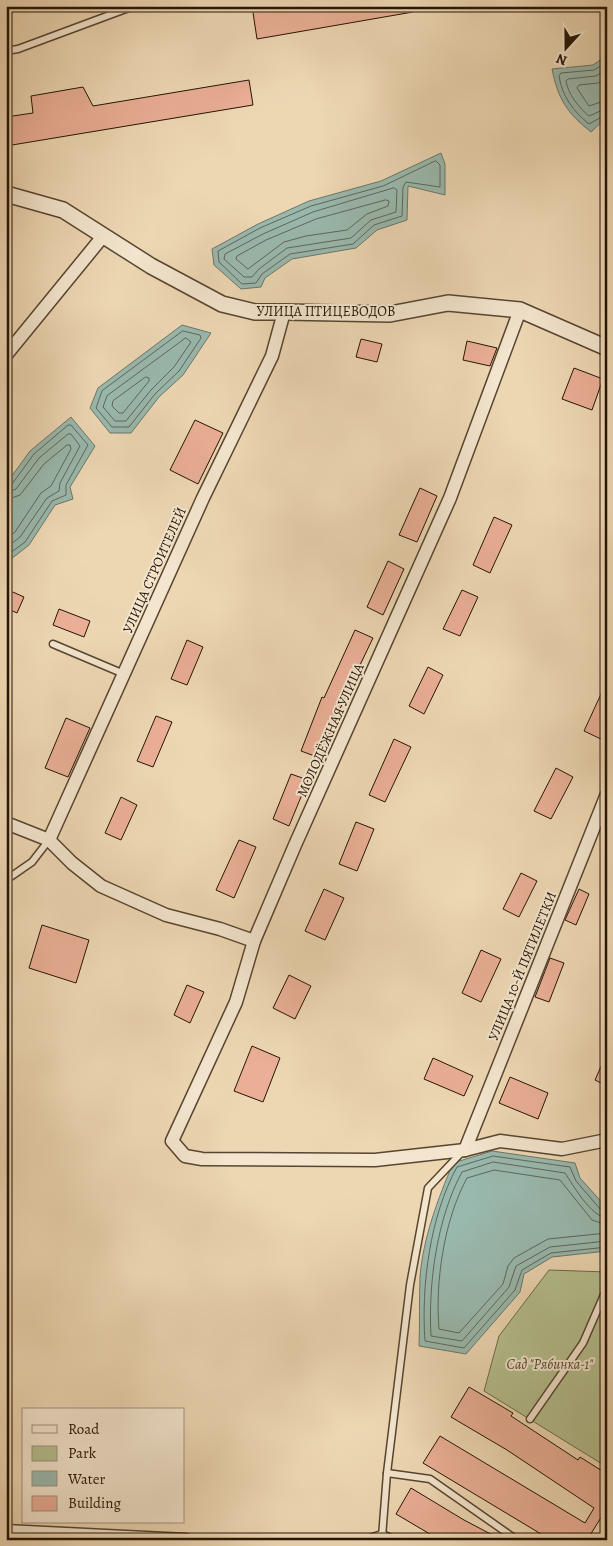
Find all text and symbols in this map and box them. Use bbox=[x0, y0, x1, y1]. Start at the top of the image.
north arrow bbox=[540, 22, 590, 72]
text: N bbox=[553, 49, 570, 70]
street label: УЛИЦА ПТИЦЕВОДОВ bbox=[257, 302, 395, 321]
street label: УЛИЦА СТРОИТЕЛЕЙ bbox=[118, 504, 191, 636]
street label: МОЛОДЁЖНАЯ УЛИЦА bbox=[292, 660, 369, 800]
street label: УЛИЦА 10-Й ПЯТИЛЕТКИ bbox=[484, 889, 561, 1044]
park label: Сад "Рябинка-1" bbox=[507, 1355, 594, 1374]
legend bbox=[22, 1408, 185, 1524]
text: Road bbox=[68, 1419, 100, 1439]
text: Park bbox=[68, 1443, 97, 1463]
text: Water bbox=[67, 1469, 105, 1489]
text: Building bbox=[68, 1493, 121, 1513]

